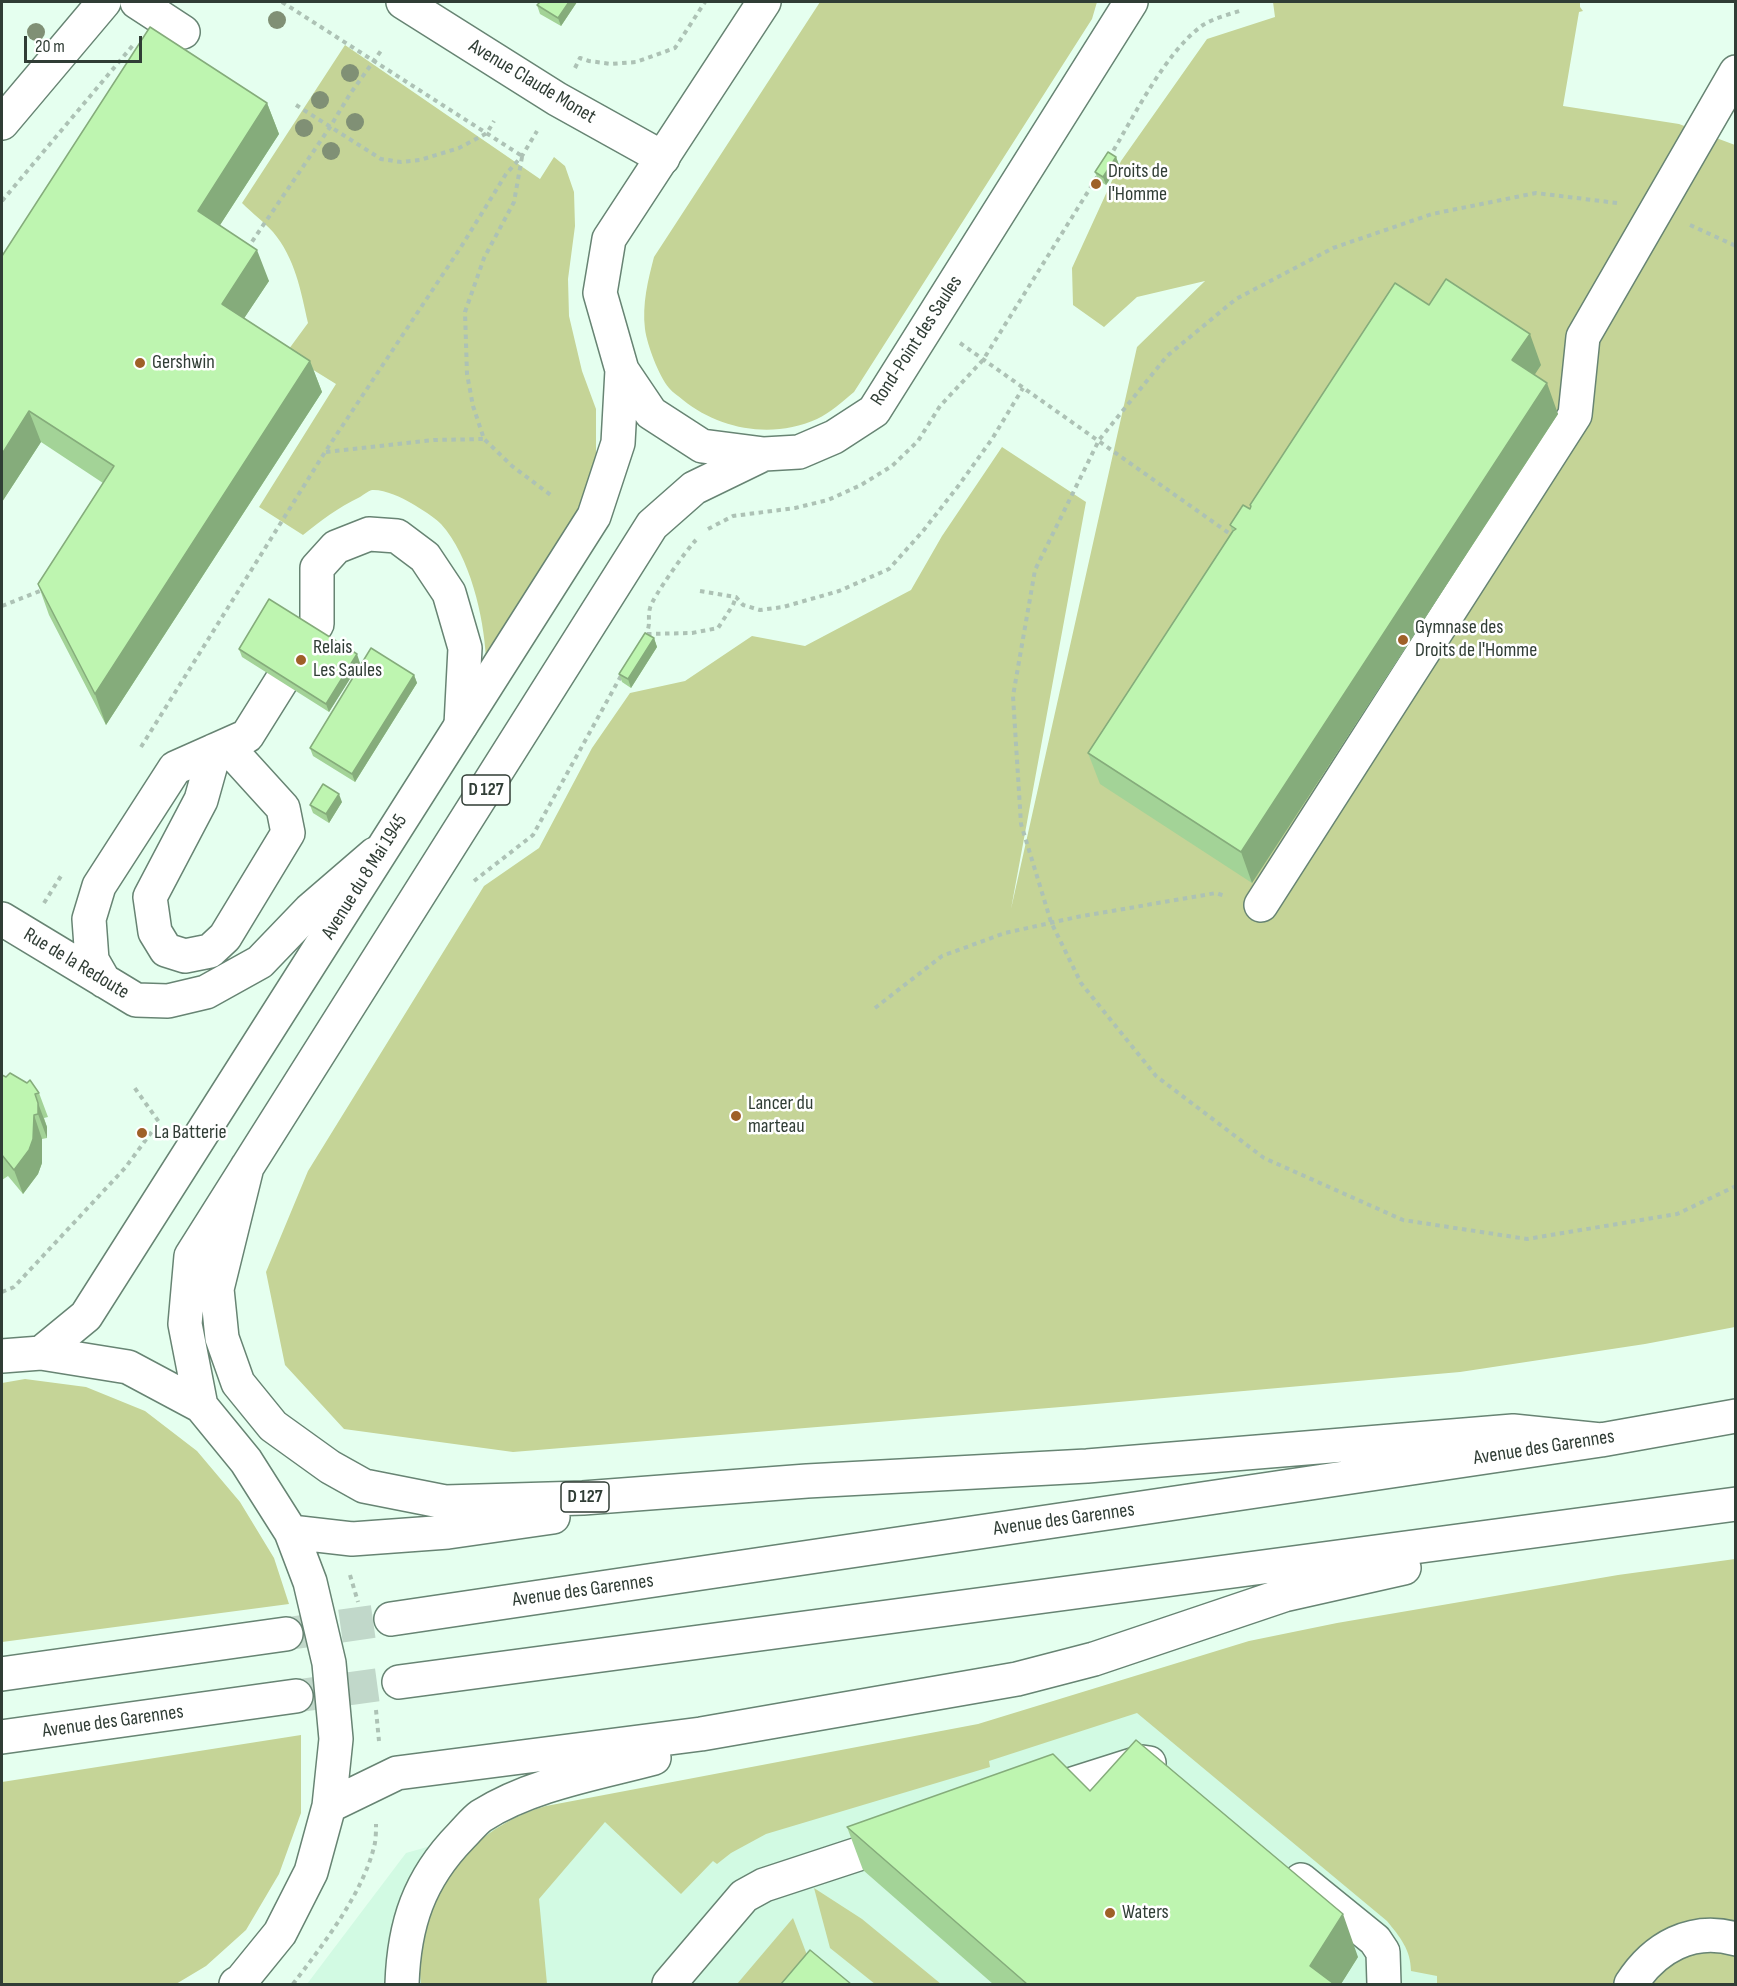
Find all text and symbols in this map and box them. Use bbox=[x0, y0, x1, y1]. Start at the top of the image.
scale bar bbox=[27, 24, 146, 62]
street label: Avenue Claude Monet bbox=[464, 35, 600, 129]
text: 20 m bbox=[35, 36, 65, 57]
place label: Droits de l'Homme bbox=[1108, 160, 1168, 207]
marker: Droits de l'Homme bbox=[1089, 177, 1103, 191]
street label: Rond-Point des Saules bbox=[866, 271, 968, 411]
place label: Gershwin bbox=[152, 351, 215, 375]
marker: Gershwin bbox=[133, 356, 147, 370]
place label: Gymnase des Droits de l'Homme bbox=[1415, 616, 1537, 663]
marker: Gymnase des Droits de l'Homme bbox=[1396, 633, 1410, 647]
place label: Relais Les Saules bbox=[313, 636, 382, 683]
marker: Relais Les Saules bbox=[294, 653, 308, 667]
road number: D 127 bbox=[462, 775, 510, 805]
street label: Avenue du 8 Mai 1945 bbox=[317, 810, 413, 944]
street label: Rue de la Redoute bbox=[19, 923, 133, 1005]
place label: Lancer du marteau bbox=[748, 1092, 813, 1139]
marker: Lancer du marteau bbox=[729, 1109, 743, 1123]
place label: La Batterie bbox=[154, 1121, 226, 1145]
marker: La Batterie bbox=[135, 1126, 149, 1140]
street label: Avenue des Garennes bbox=[1472, 1425, 1616, 1471]
road number: D 127 bbox=[561, 1482, 609, 1512]
street label: Avenue des Garennes bbox=[992, 1498, 1136, 1542]
street label: Avenue des Garennes bbox=[511, 1569, 655, 1613]
street label: Avenue des Garennes bbox=[41, 1700, 185, 1744]
place label: Waters bbox=[1122, 1901, 1169, 1925]
marker: Waters bbox=[1103, 1906, 1117, 1920]

